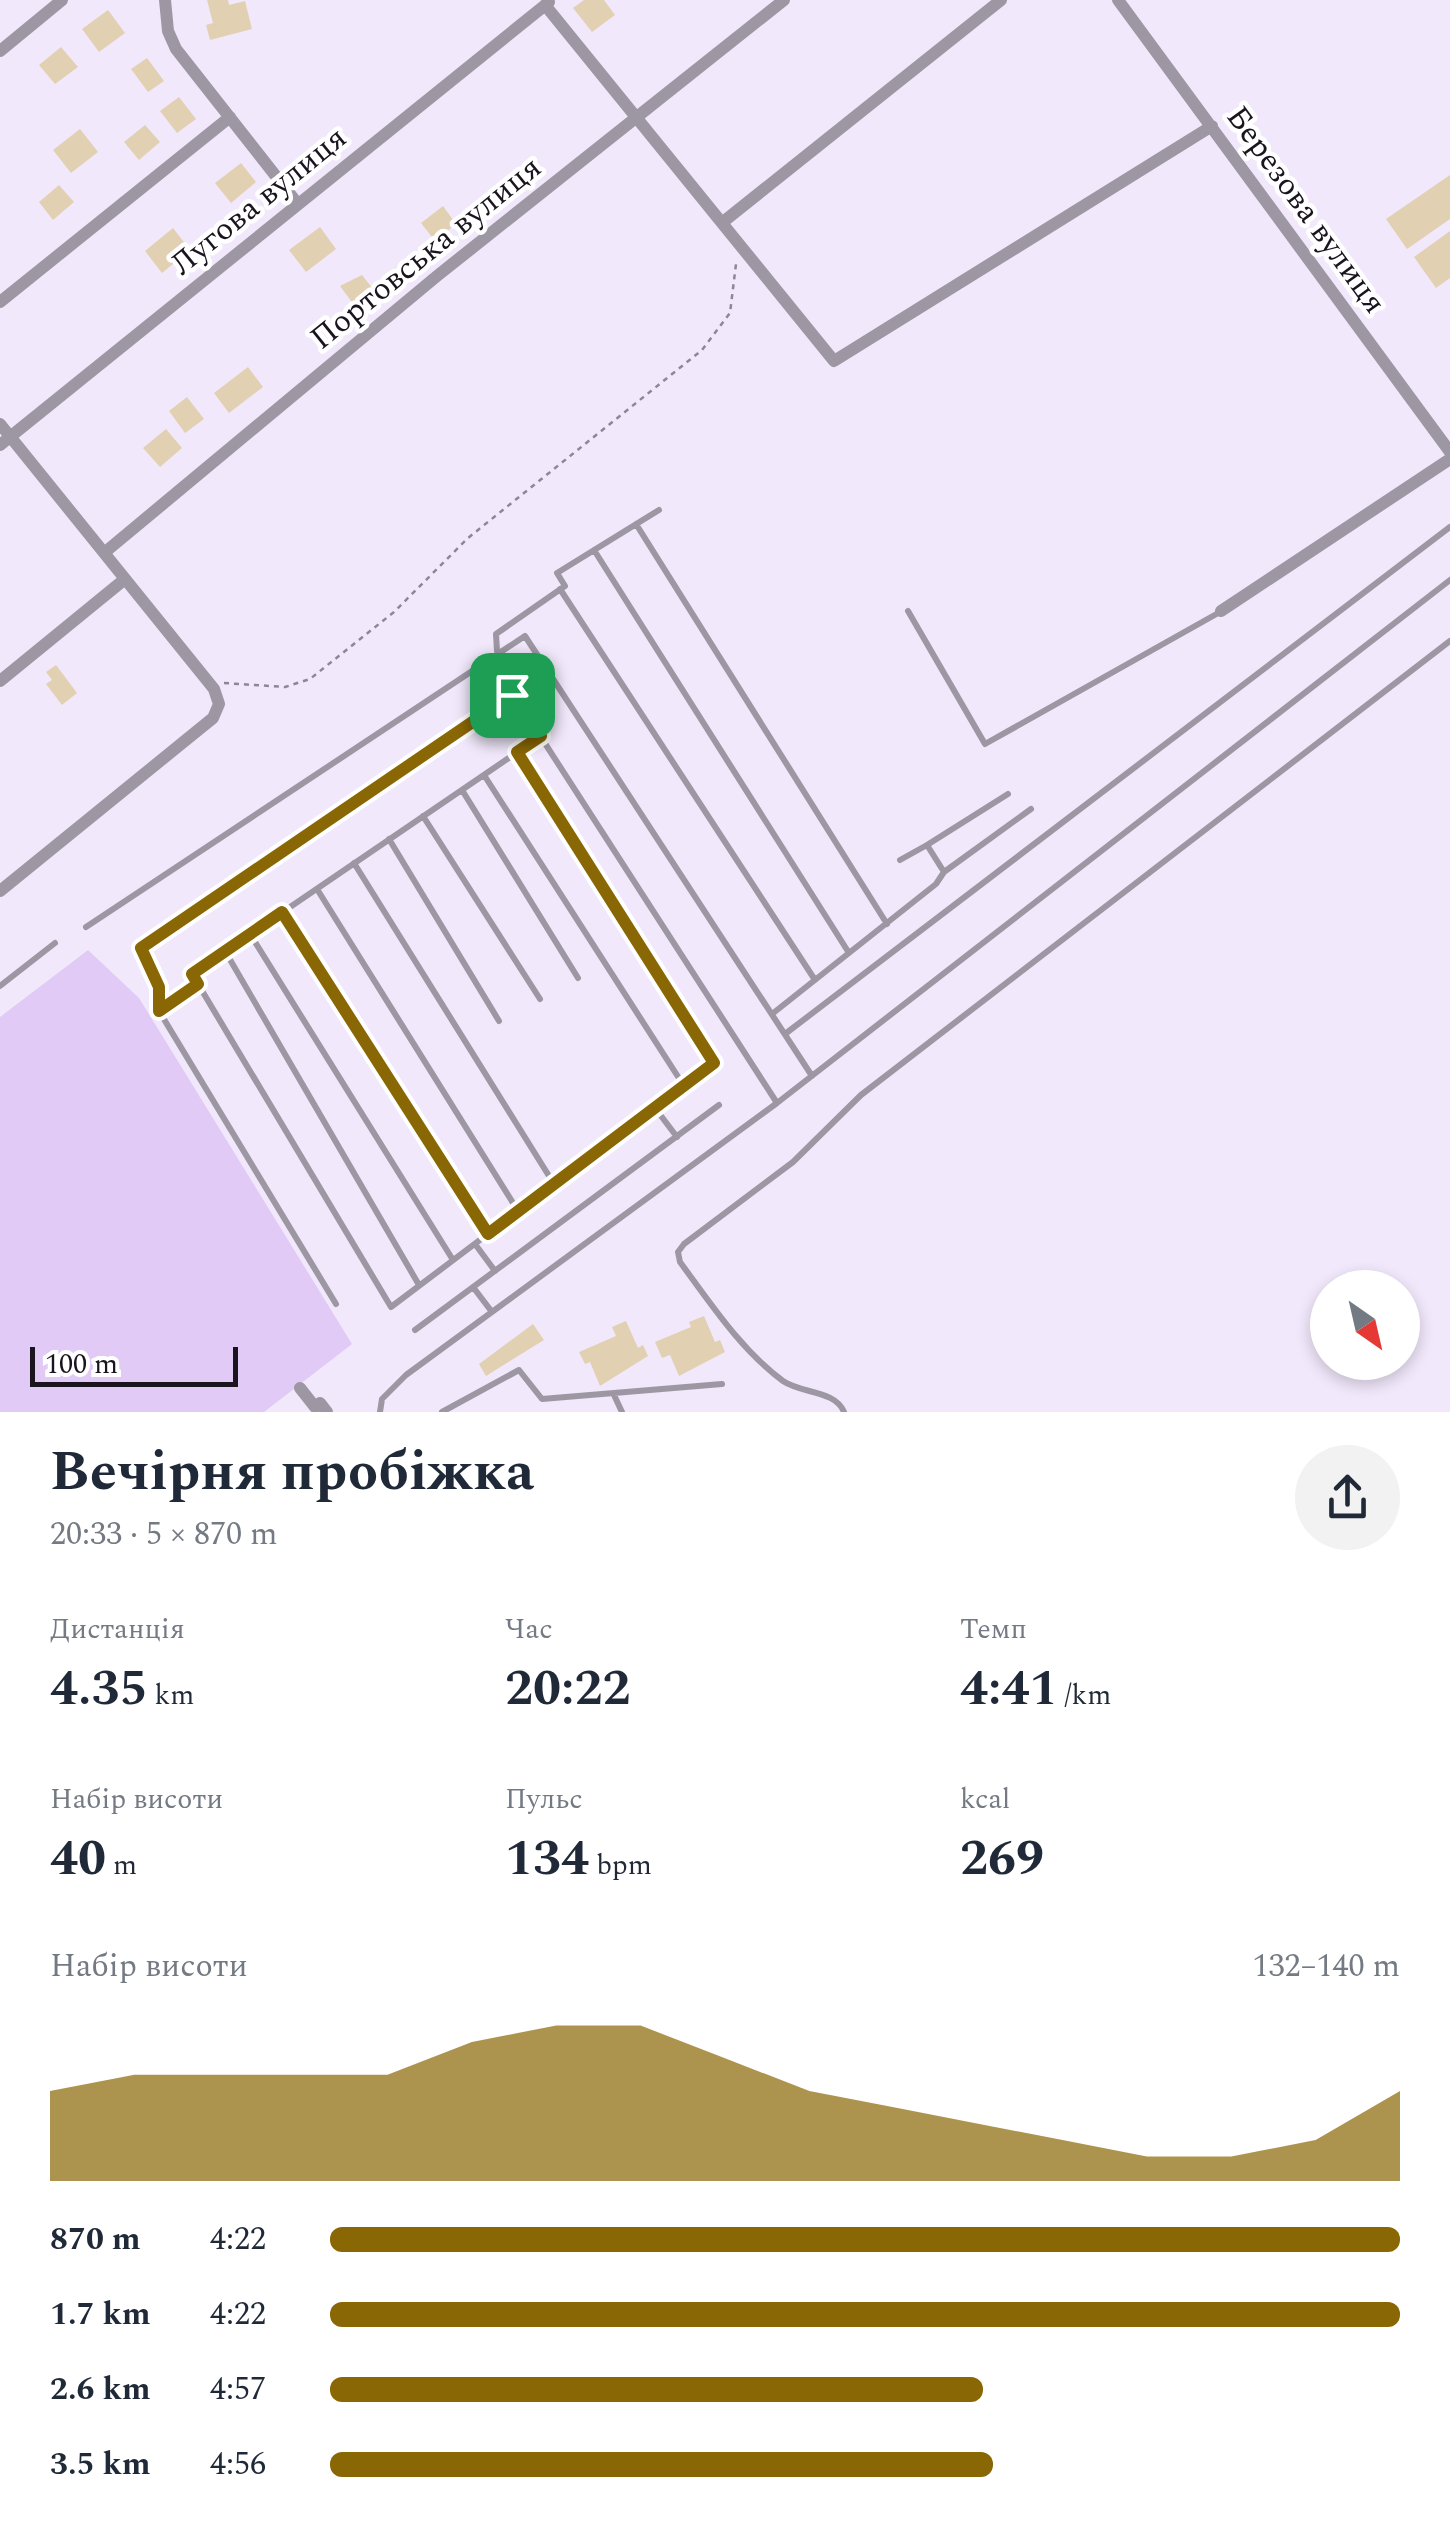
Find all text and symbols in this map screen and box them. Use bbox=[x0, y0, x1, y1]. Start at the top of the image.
street label: Березова вулиця bbox=[1213, 96, 1398, 324]
street label: Лугова вулиця bbox=[160, 115, 358, 288]
street label: Портовська вулиця bbox=[299, 144, 552, 362]
pin bbox=[470, 653, 555, 738]
icon: arrive bbox=[485, 668, 540, 723]
north arrow bbox=[1310, 1270, 1420, 1380]
map controls bbox=[1310, 1270, 1420, 1380]
scale bar bbox=[30, 1342, 238, 1386]
text: 100 m bbox=[45, 1343, 118, 1386]
text: Вечірня пробіжка bbox=[50, 1431, 534, 1514]
button: share bbox=[1295, 1445, 1400, 1550]
text: 20:33 · 5 × 870 m bbox=[50, 1510, 278, 1559]
text: Дистанція bbox=[50, 1608, 185, 1651]
text: Час bbox=[505, 1608, 553, 1651]
text: Темп bbox=[960, 1608, 1027, 1651]
text: 4.35 bbox=[50, 1651, 148, 1727]
text: 20:22 bbox=[505, 1651, 631, 1727]
text: 4:41 bbox=[960, 1651, 1058, 1727]
text: km bbox=[148, 1674, 194, 1717]
text: /km bbox=[1058, 1674, 1111, 1717]
text: Набір висоти bbox=[50, 1778, 223, 1821]
text: Пульс bbox=[505, 1778, 583, 1821]
text: kcal bbox=[960, 1778, 1010, 1821]
text: 40 bbox=[50, 1821, 106, 1897]
text: 134 bbox=[505, 1821, 589, 1897]
text: 269 bbox=[960, 1821, 1044, 1897]
text: m bbox=[106, 1844, 137, 1887]
text: bpm bbox=[589, 1844, 652, 1887]
text: Набір висоти bbox=[50, 1942, 248, 1991]
text: 132–140 m bbox=[1252, 1942, 1400, 1991]
text: 870 m bbox=[50, 2215, 141, 2264]
text: 4:22 bbox=[210, 2215, 266, 2264]
text: 1.7 km bbox=[50, 2290, 151, 2339]
text: 4:22 bbox=[210, 2290, 266, 2339]
text: 2.6 km bbox=[50, 2365, 151, 2414]
text: 4:57 bbox=[210, 2365, 266, 2414]
text: 3.5 km bbox=[50, 2440, 151, 2489]
text: 4:56 bbox=[210, 2440, 266, 2489]

